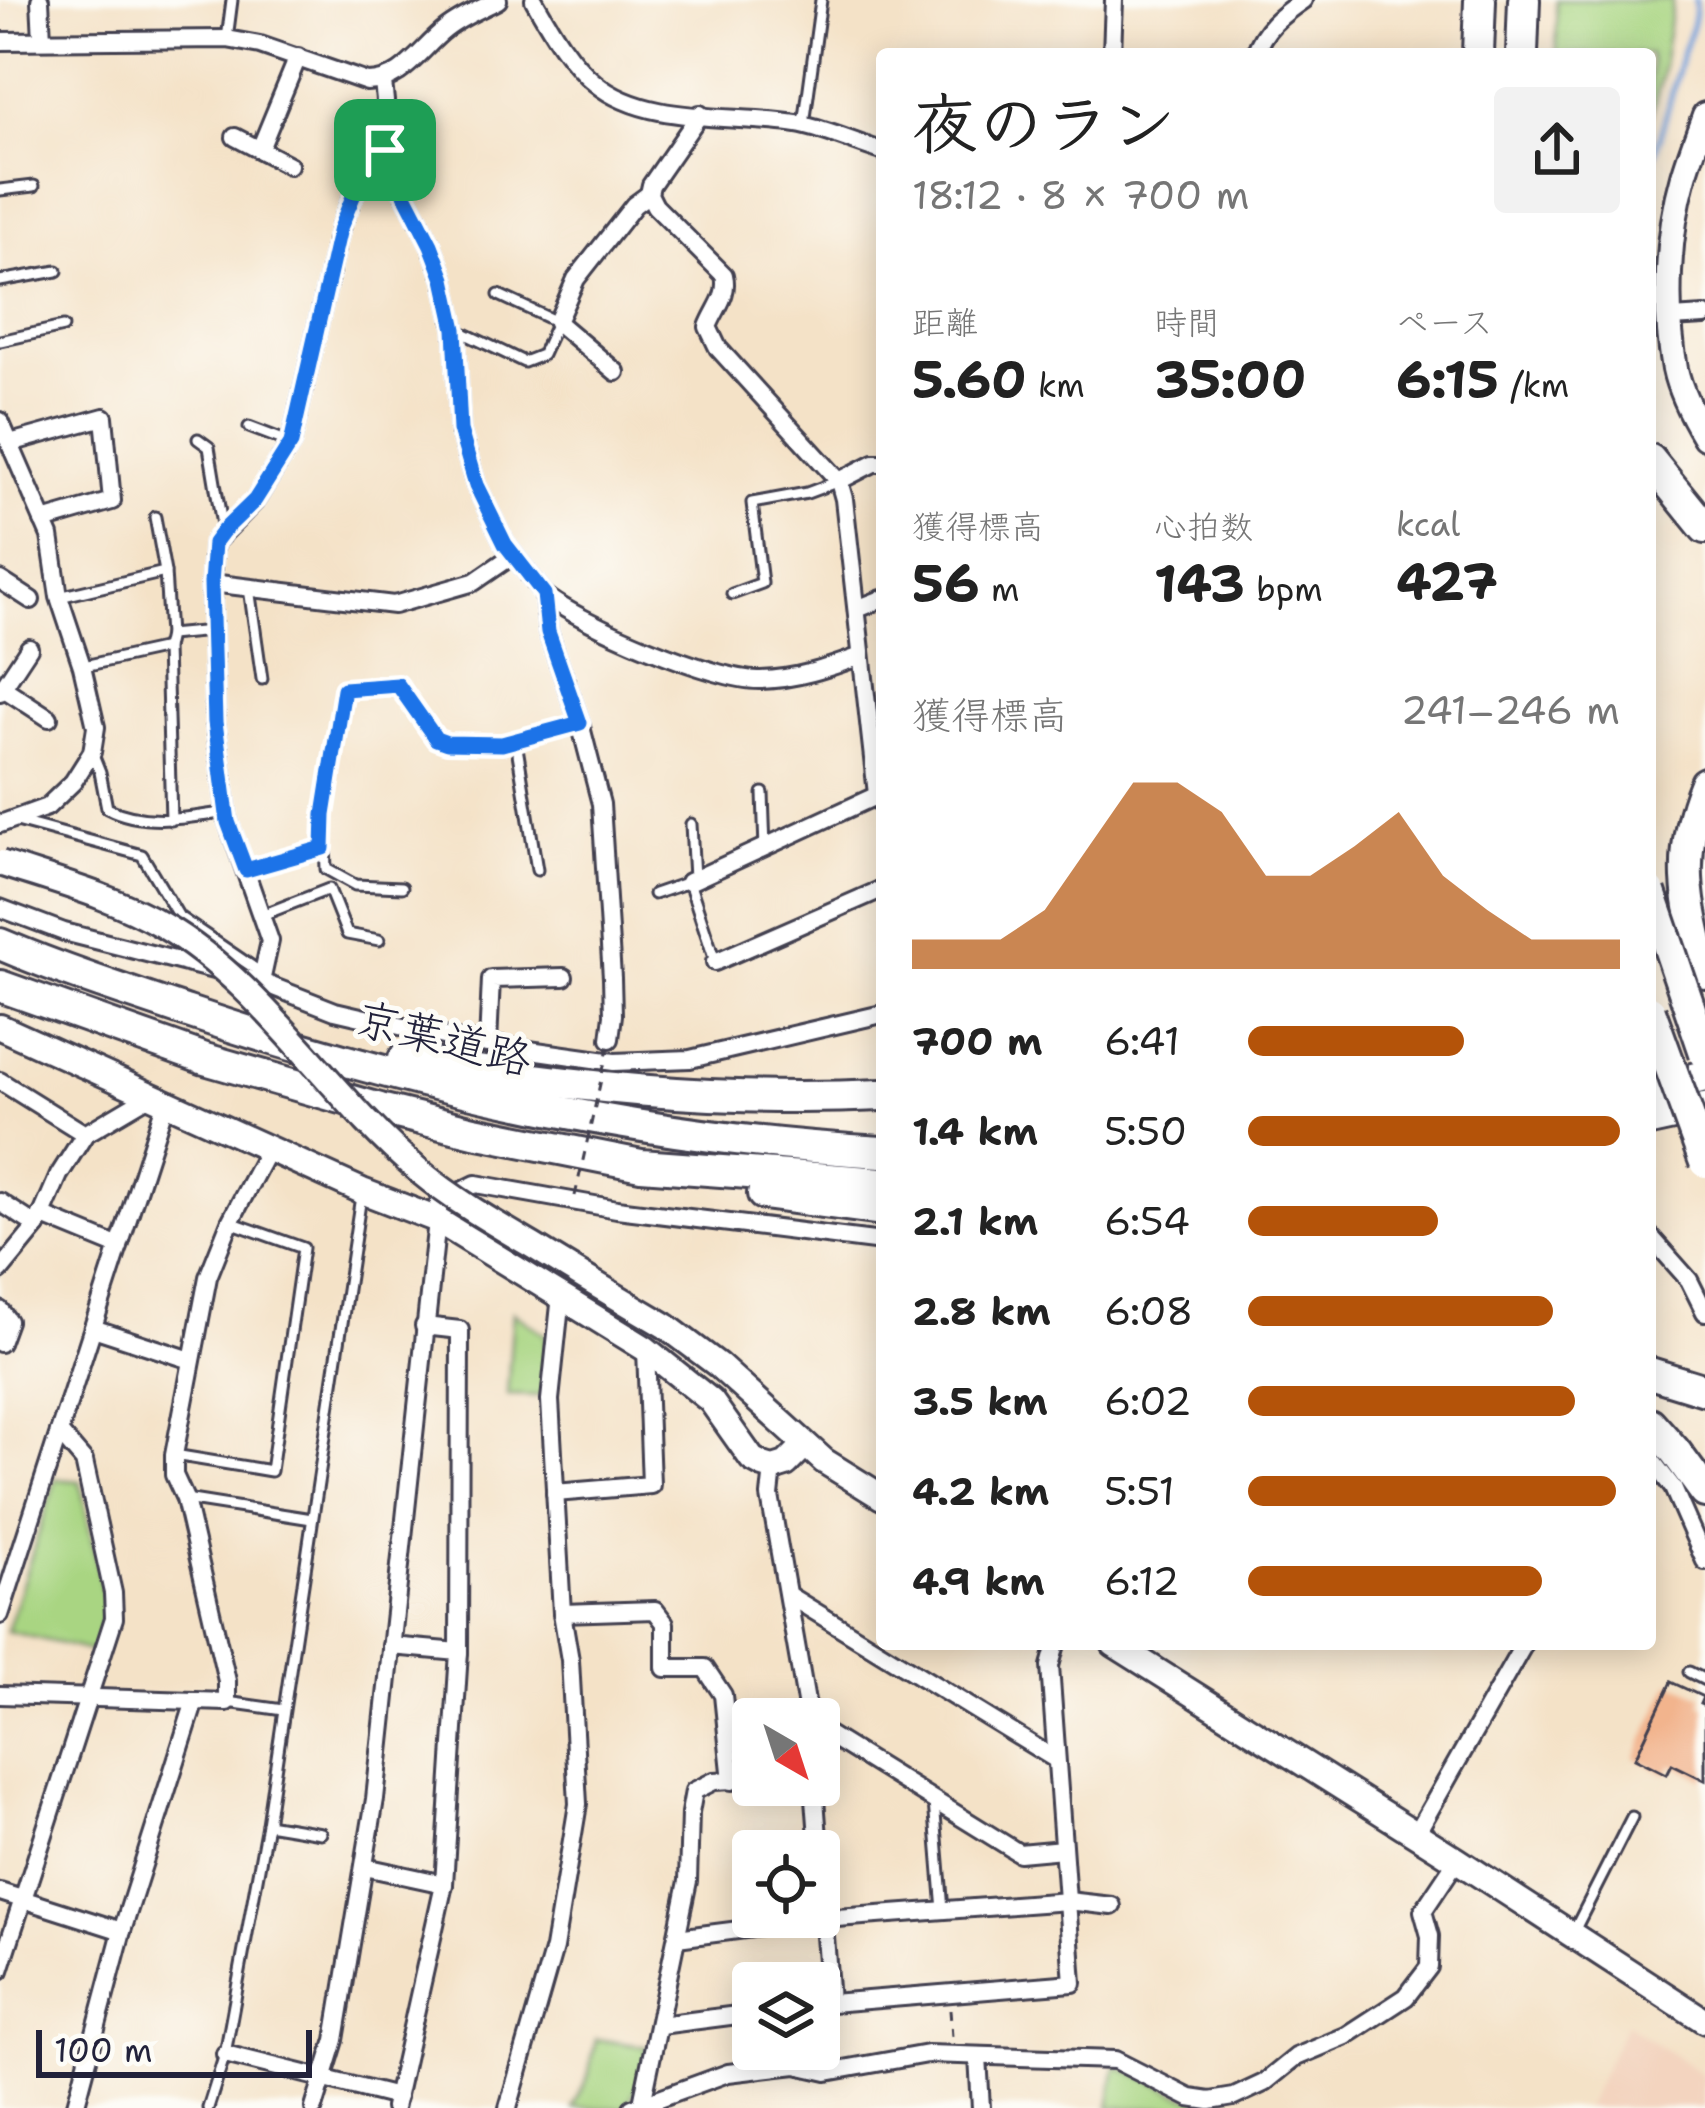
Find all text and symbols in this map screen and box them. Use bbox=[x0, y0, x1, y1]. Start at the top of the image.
text: 夜のラン bbox=[912, 80, 1176, 168]
button: share bbox=[1494, 87, 1620, 213]
pin bbox=[334, 99, 436, 201]
icon: arrive bbox=[352, 117, 418, 183]
text: 18:12 · 8 × 700 m bbox=[912, 169, 1249, 221]
text: 距離 bbox=[912, 300, 978, 345]
text: 時間 bbox=[1154, 300, 1220, 345]
text: ペース bbox=[1396, 300, 1493, 345]
text: 5.60 bbox=[912, 345, 1027, 413]
text: 35:00 bbox=[1154, 345, 1307, 413]
text: 6:15 bbox=[1396, 345, 1499, 413]
text: km bbox=[1027, 363, 1085, 408]
text: /km bbox=[1499, 363, 1569, 408]
text: kcal bbox=[1396, 502, 1460, 547]
text: 獲得標高 bbox=[912, 504, 1044, 549]
text: 心拍数 bbox=[1154, 504, 1253, 549]
text: 427 bbox=[1396, 547, 1498, 615]
text: 56 bbox=[912, 549, 980, 617]
text: 143 bbox=[1154, 549, 1245, 617]
text: m bbox=[980, 567, 1019, 612]
text: bpm bbox=[1245, 567, 1323, 612]
text: 241–246 m bbox=[1401, 684, 1620, 736]
text: 獲得標高 bbox=[912, 689, 1068, 741]
street label: 京葉道路 bbox=[349, 987, 539, 1089]
text: 700 m bbox=[912, 1015, 1043, 1067]
text: 6:41 bbox=[1104, 1015, 1180, 1067]
text: 1.4 km bbox=[912, 1105, 1038, 1157]
text: 5:50 bbox=[1104, 1105, 1187, 1157]
text: 2.1 km bbox=[912, 1195, 1038, 1247]
text: 6:54 bbox=[1104, 1195, 1190, 1247]
text: 2.8 km bbox=[912, 1285, 1051, 1337]
text: 6:08 bbox=[1104, 1285, 1193, 1337]
text: 3.5 km bbox=[912, 1375, 1048, 1427]
text: 6:02 bbox=[1104, 1375, 1192, 1427]
text: 4.2 km bbox=[912, 1465, 1049, 1517]
text: 5:51 bbox=[1104, 1465, 1175, 1517]
text: 4.9 km bbox=[912, 1555, 1045, 1607]
text: 6:12 bbox=[1104, 1555, 1179, 1607]
north arrow bbox=[732, 1698, 840, 1806]
map controls bbox=[732, 1698, 840, 2070]
button: locate bbox=[732, 1830, 840, 1938]
button: layers bbox=[732, 1962, 840, 2070]
scale bar bbox=[36, 2024, 312, 2077]
text: 100 m bbox=[54, 2028, 153, 2073]

